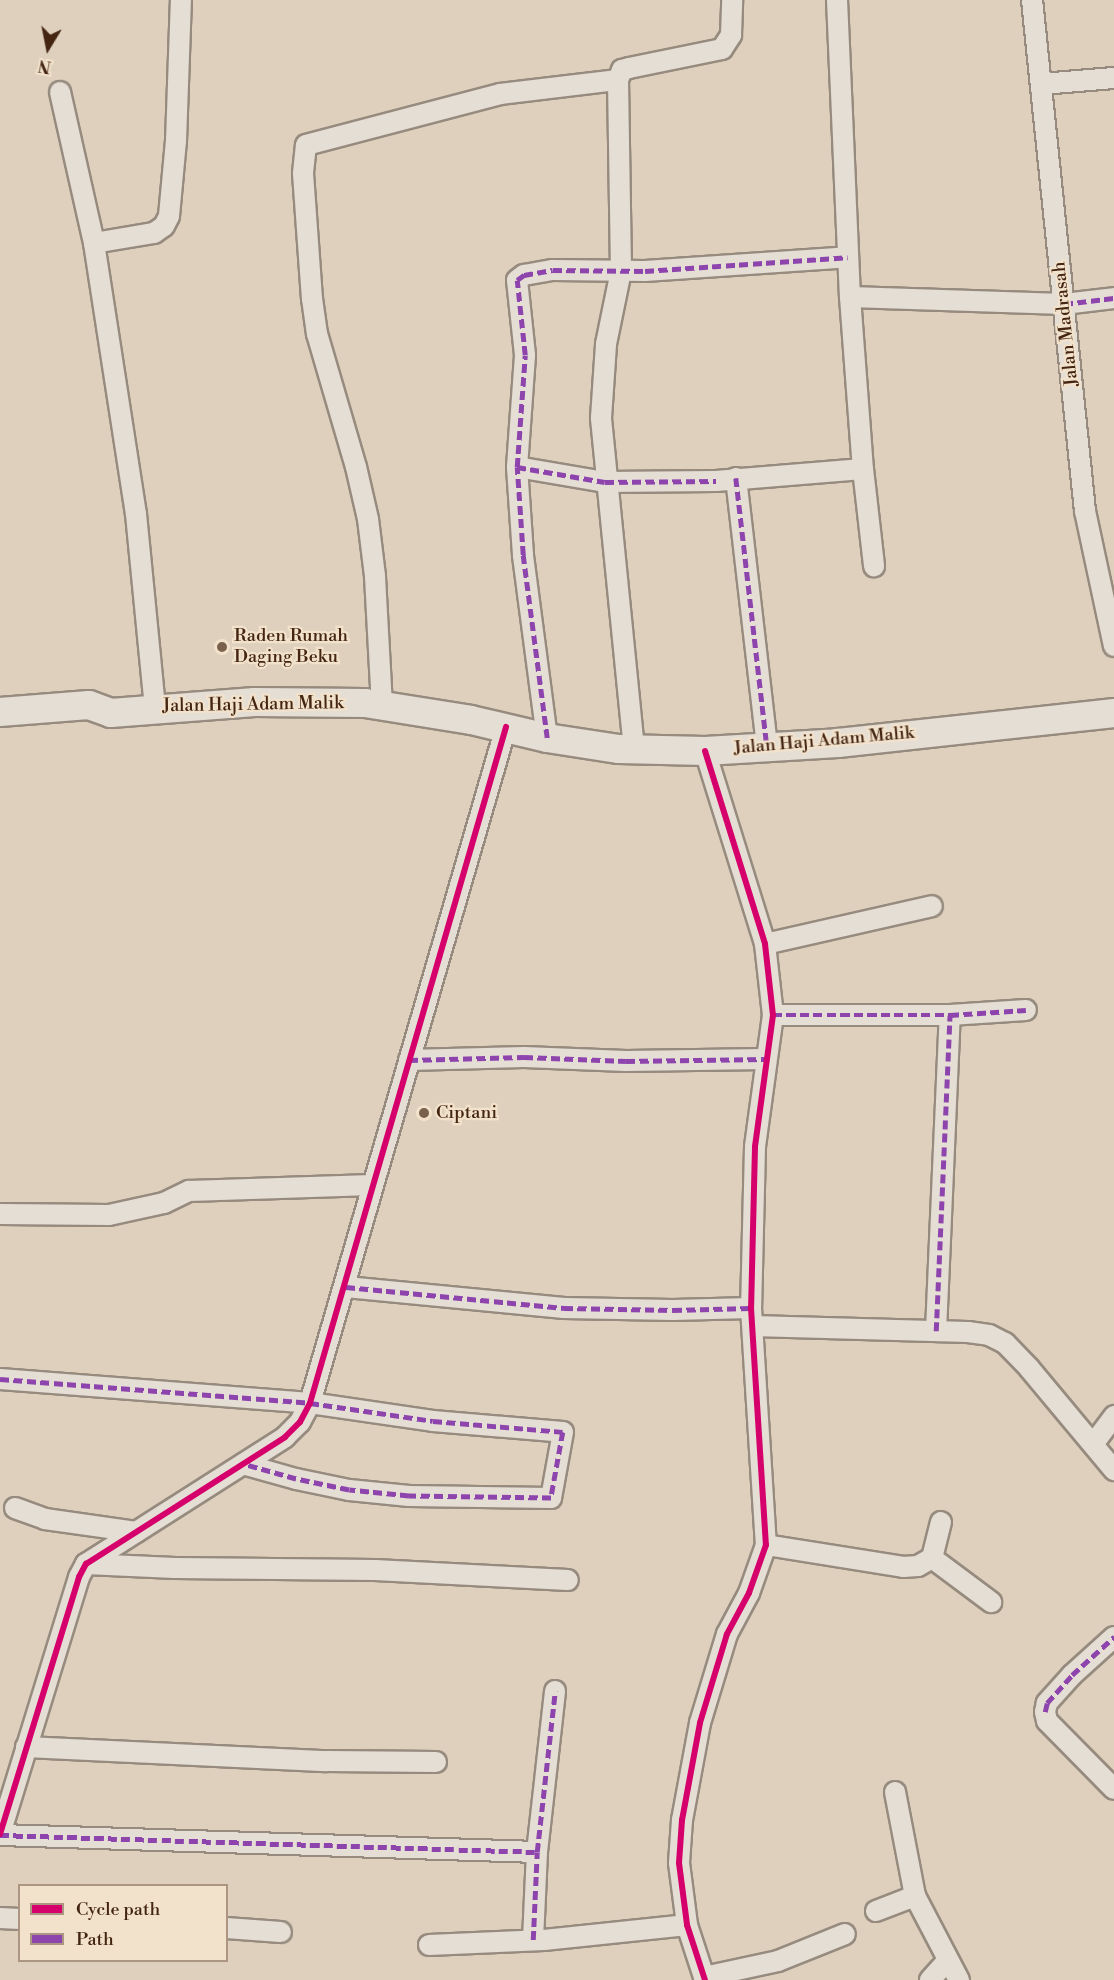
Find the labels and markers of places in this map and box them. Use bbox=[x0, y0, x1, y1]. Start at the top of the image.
place label: Raden Rumah Daging Beku bbox=[234, 626, 348, 668]
marker: Raden Rumah Daging Beku bbox=[215, 640, 229, 654]
place label: Ciptani bbox=[436, 1102, 497, 1124]
marker: Ciptani bbox=[417, 1106, 431, 1120]

